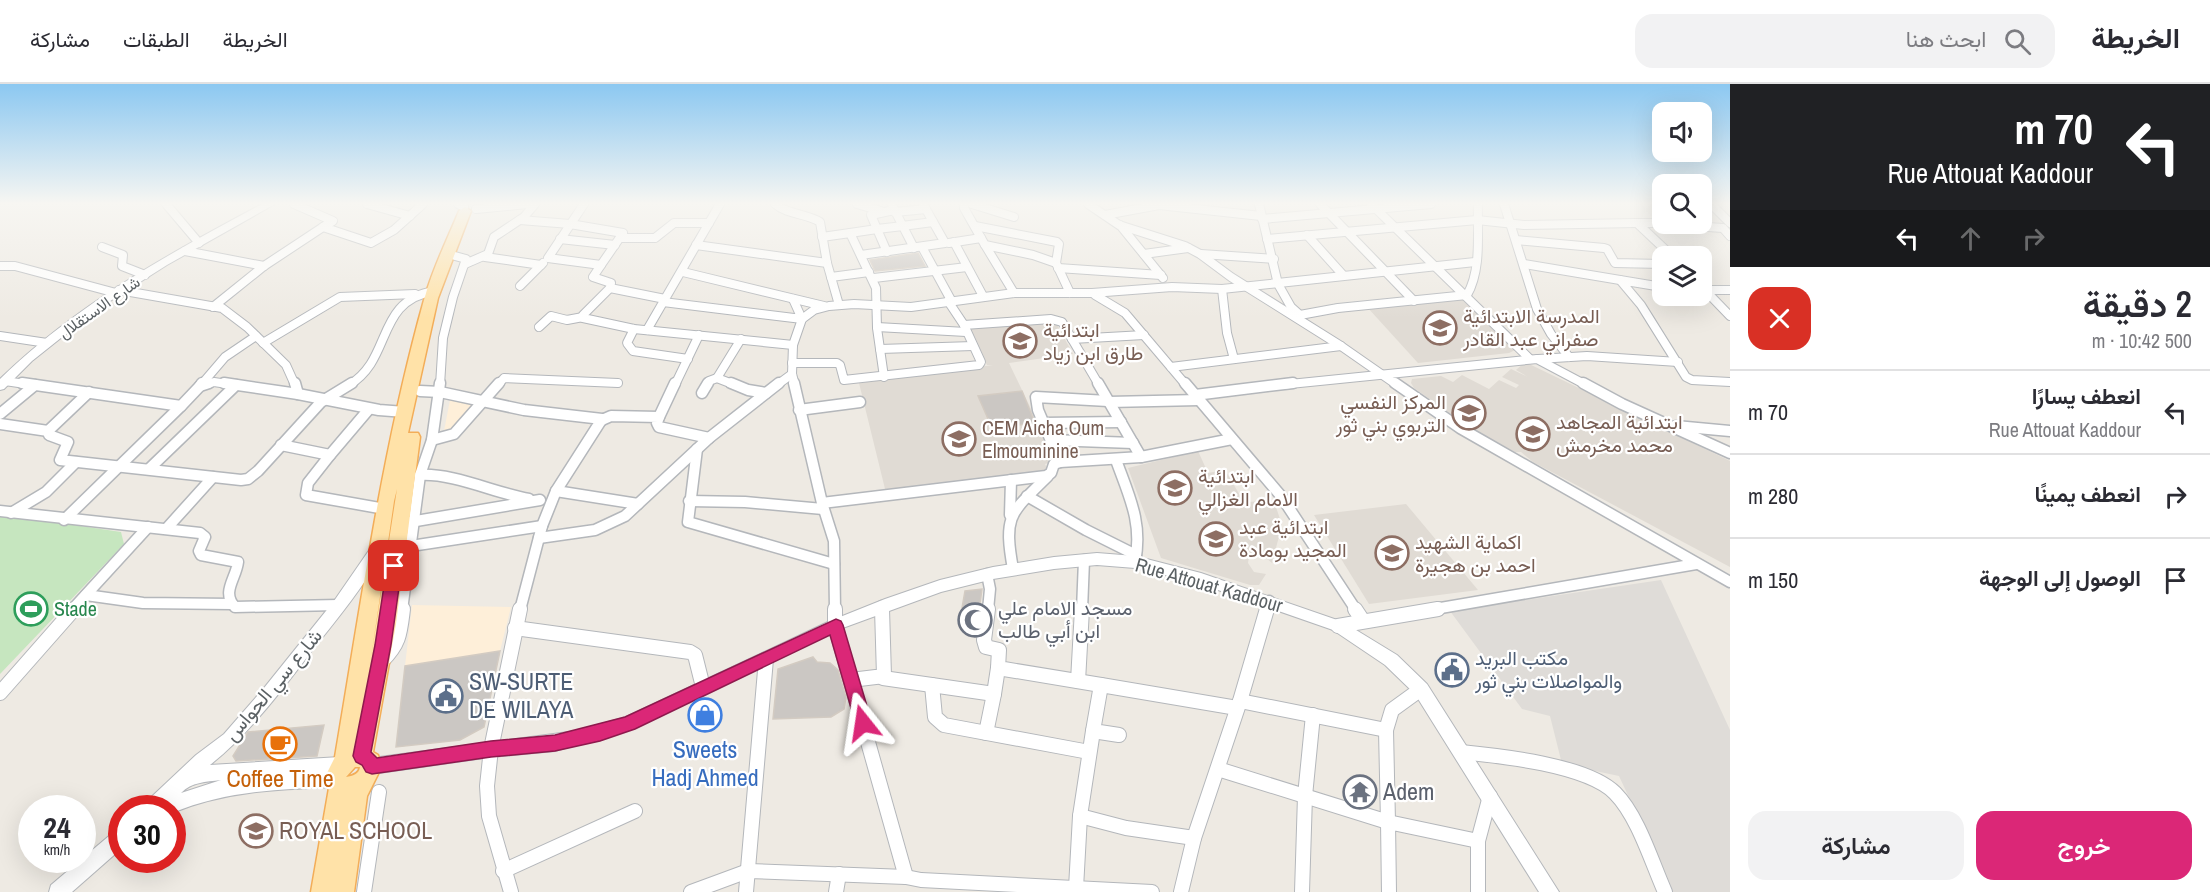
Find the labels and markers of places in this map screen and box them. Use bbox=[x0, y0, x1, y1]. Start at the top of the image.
place label: المدرسة الابتدائية صفراني عبد القادر bbox=[1462, 302, 1600, 356]
school or university icon: المدرسة الابتدائية صفراني عبد القادر bbox=[1422, 310, 1458, 346]
place label: ابتدائية طارق ابن زياد bbox=[1043, 316, 1143, 366]
school or university icon: ابتدائية طارق ابن زياد bbox=[1002, 323, 1038, 359]
place label: المركز النفسي التربوي بني ثور bbox=[1335, 388, 1446, 442]
school or university icon: المركز النفسي التربوي بني ثور bbox=[1451, 395, 1487, 431]
place label: ابتدائية المجاهد محمد مخرمش bbox=[1556, 408, 1683, 458]
place label: CEM Aicha Oum Elmouminine bbox=[982, 414, 1104, 464]
school or university icon: ابتدائية المجاهد محمد مخرمش bbox=[1515, 416, 1551, 452]
school or university icon: CEM Aicha Oum Elmouminine bbox=[941, 421, 977, 457]
place label: ابتدائية الامام الغزالي bbox=[1198, 462, 1298, 516]
school or university icon: ابتدائية الامام الغزالي bbox=[1157, 470, 1193, 506]
place label: ابتدائية عبد المجيد بومادة bbox=[1239, 513, 1347, 563]
school or university icon: ابتدائية عبد المجيد بومادة bbox=[1198, 521, 1234, 557]
place label: اكماية الشهيد احمد بن هجيرة bbox=[1415, 528, 1536, 578]
school or university icon: اكماية الشهيد احمد بن هجيرة bbox=[1374, 535, 1410, 571]
pin bbox=[368, 540, 419, 591]
sports icon: Stade bbox=[13, 591, 49, 627]
place label: مسجد الامام علي ابن أبي طالب bbox=[998, 594, 1133, 648]
place label: Stade bbox=[54, 595, 97, 622]
mosque icon: مسجد الامام علي ابن أبي طالب bbox=[957, 602, 993, 638]
place label: مكتب البريد والمواصلات بني ثور bbox=[1474, 644, 1622, 698]
public building icon: مكتب البريد والمواصلات بني ثور bbox=[1434, 652, 1470, 688]
place label: SW-SURTE DE WILAYA bbox=[469, 665, 574, 725]
public building icon: SW-SURTE DE WILAYA bbox=[428, 678, 464, 714]
shop icon: Sweets Hadj Ahmed bbox=[687, 697, 723, 733]
cafe icon: Coffee Time bbox=[262, 726, 298, 762]
place label: Sweets Hadj Ahmed bbox=[651, 733, 759, 793]
place label: Coffee Time bbox=[226, 762, 334, 794]
temple icon: Adem bbox=[1342, 774, 1378, 810]
place label: Adem bbox=[1382, 775, 1434, 807]
school or university icon: ROYAL SCHOOL bbox=[238, 813, 274, 849]
place label: ROYAL SCHOOL bbox=[279, 814, 432, 846]

